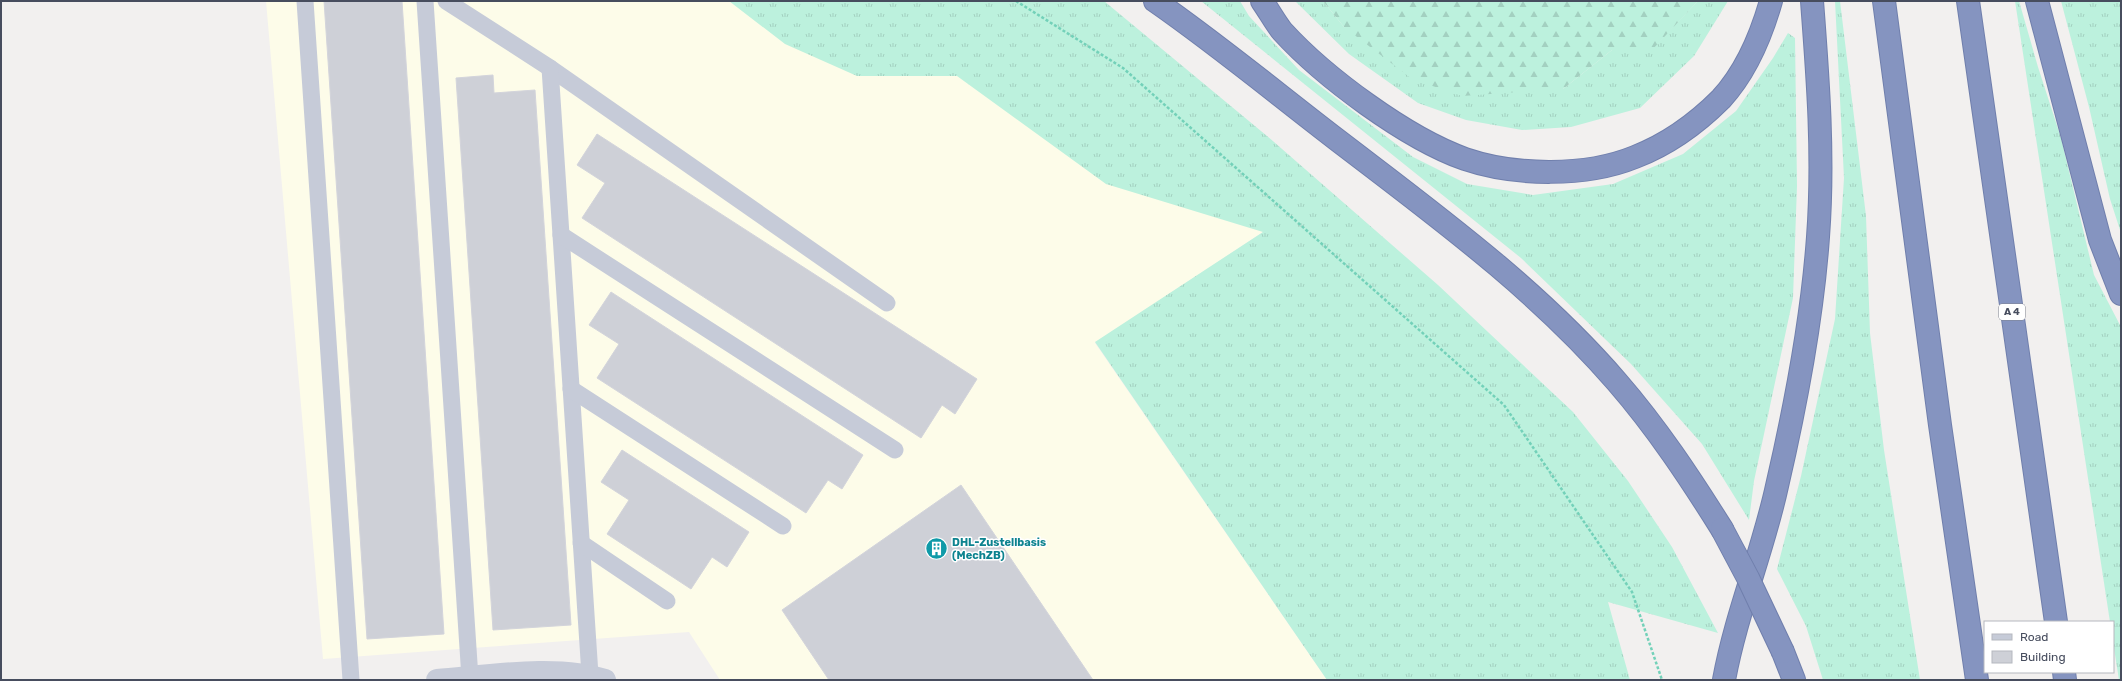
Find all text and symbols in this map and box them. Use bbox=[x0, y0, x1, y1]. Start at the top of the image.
road number: A 4 bbox=[1999, 304, 2025, 320]
building icon: DHL-Zustellbasis (MechZB) bbox=[924, 535, 950, 561]
place label: DHL-Zustellbasis (MechZB) bbox=[952, 536, 1046, 562]
legend bbox=[1984, 621, 2114, 673]
text: Road bbox=[2020, 630, 2048, 644]
text: Building bbox=[2020, 650, 2066, 664]

